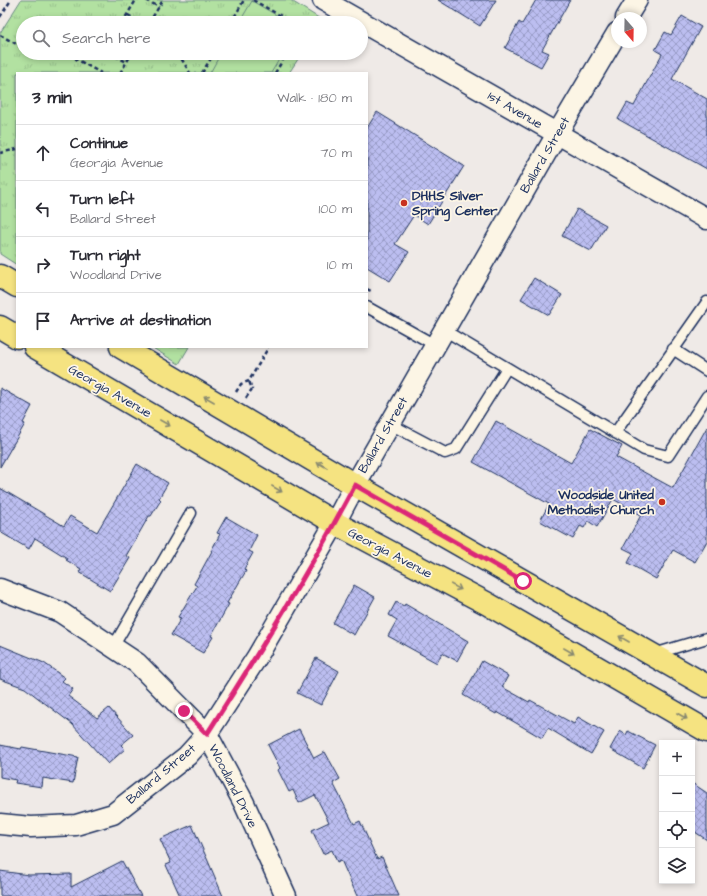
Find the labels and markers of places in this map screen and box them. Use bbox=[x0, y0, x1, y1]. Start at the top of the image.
place label: DHHS Silver Spring Center bbox=[411, 187, 498, 222]
marker: DHHS Silver Spring Center bbox=[399, 198, 409, 208]
place label: Woodside United Methodist Church bbox=[548, 486, 655, 519]
marker: Woodside United Methodist Church bbox=[657, 497, 667, 507]

